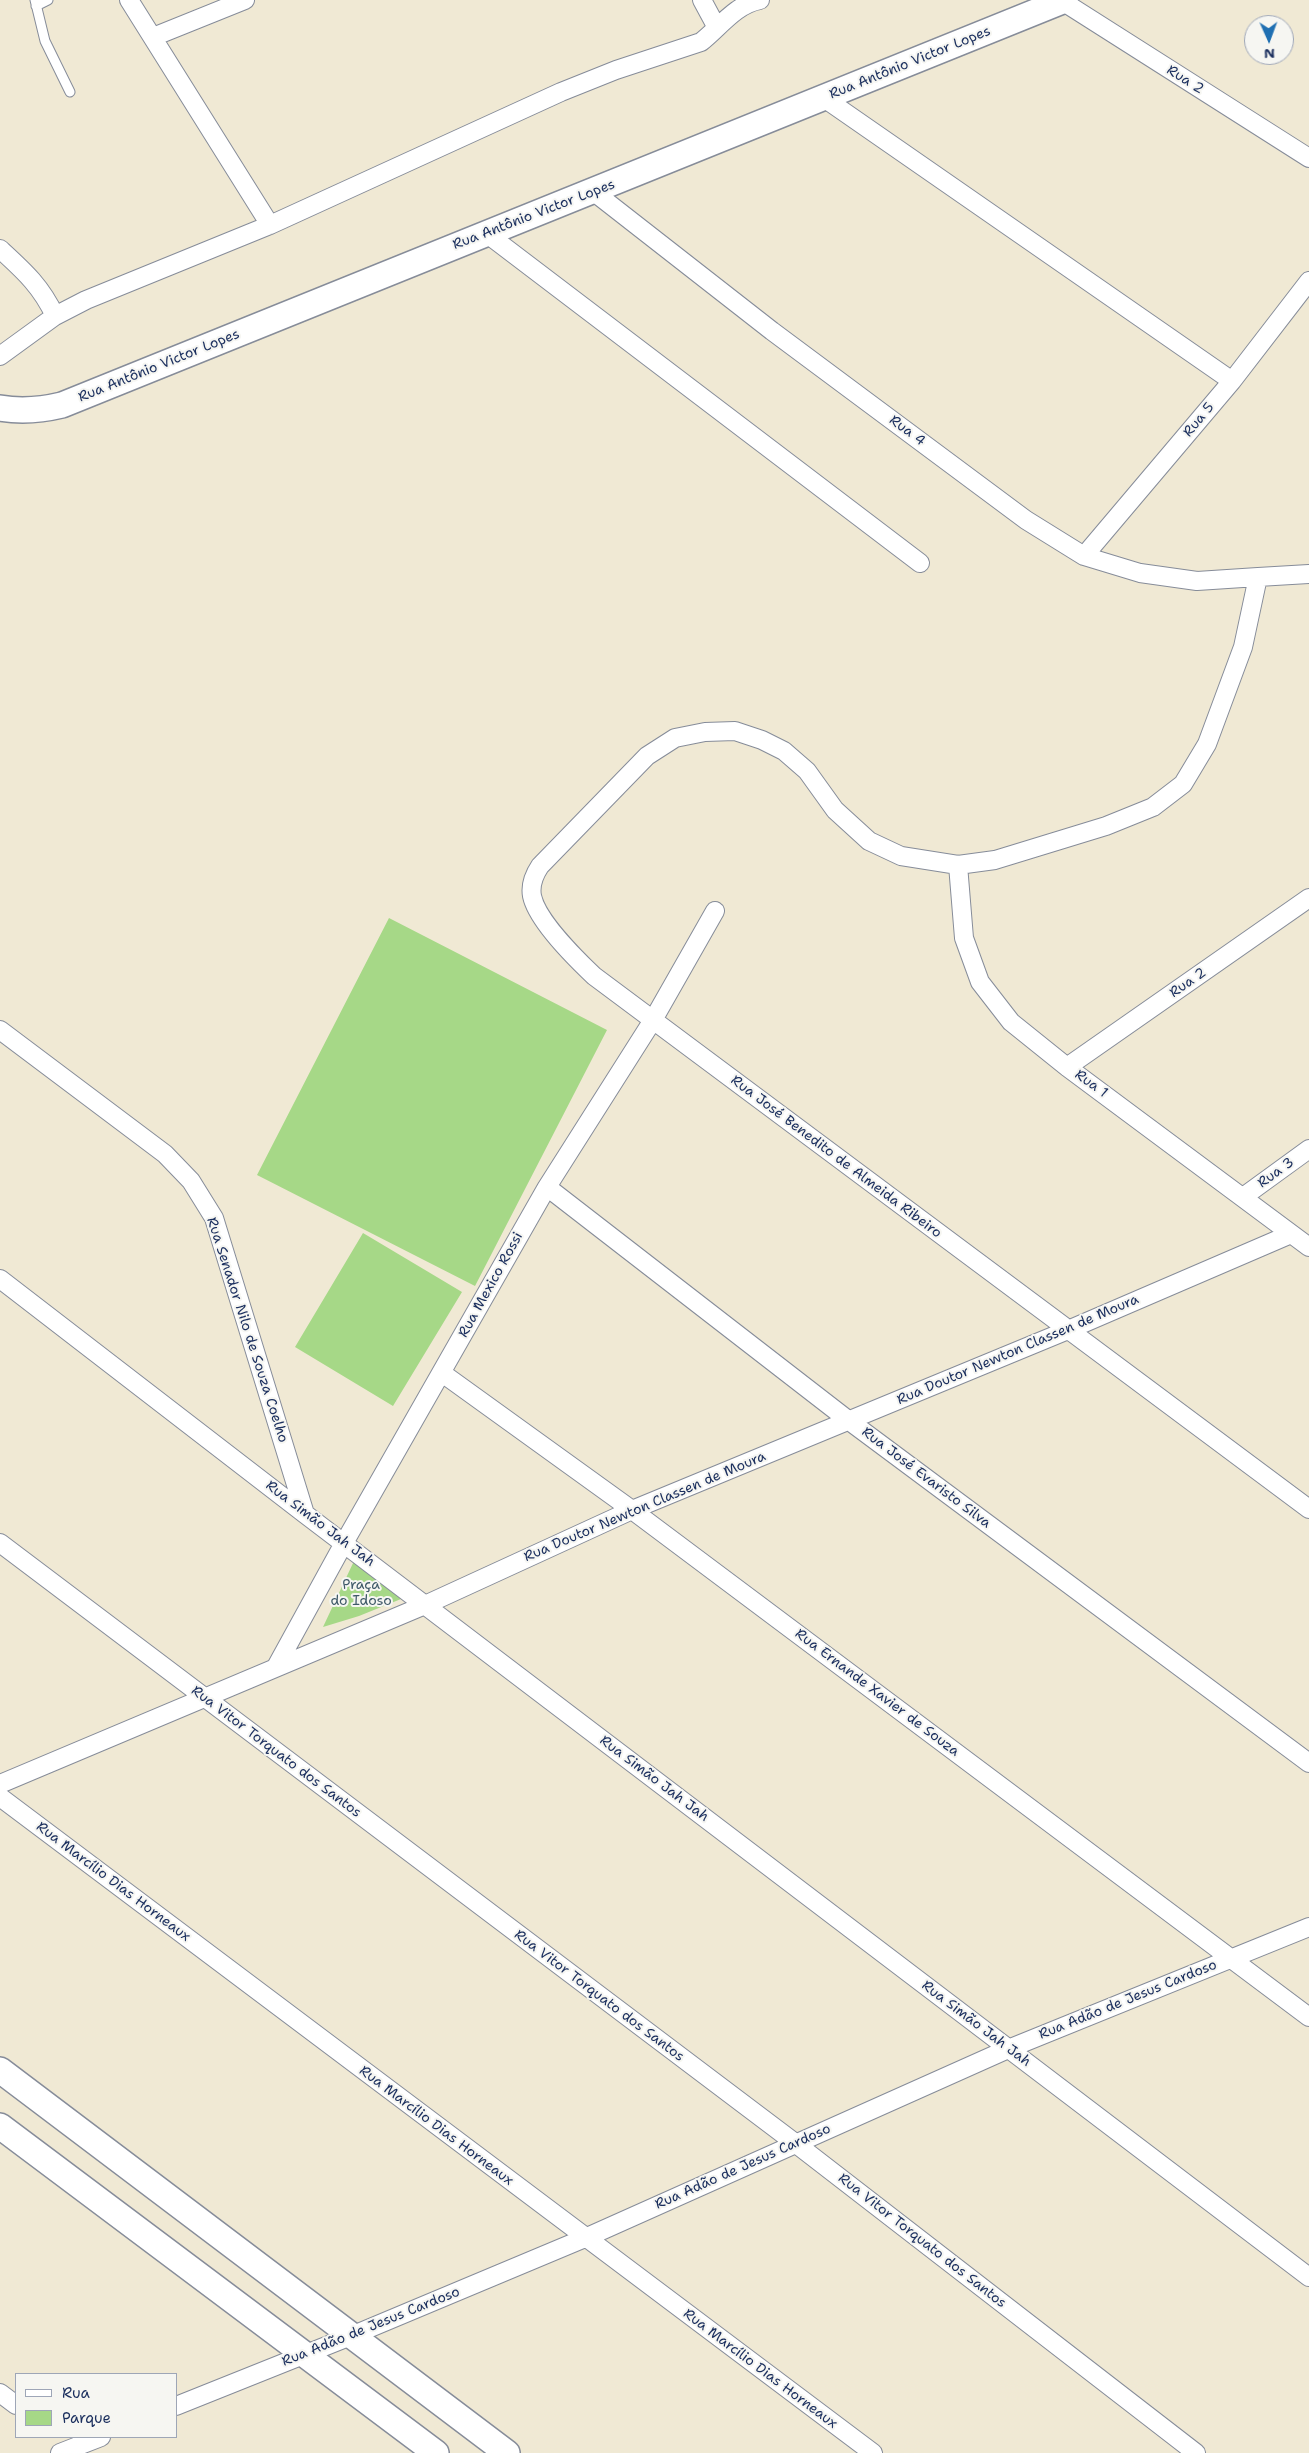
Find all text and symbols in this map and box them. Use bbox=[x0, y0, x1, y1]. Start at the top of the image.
north arrow bbox=[1244, 15, 1294, 65]
street label: Rua Antônio Victor Lopes bbox=[827, 23, 993, 103]
text: N bbox=[1264, 45, 1275, 63]
street label: Rua 2 bbox=[1163, 62, 1207, 98]
street label: Rua Antônio Victor Lopes bbox=[450, 176, 618, 254]
street label: Rua Antônio Victor Lopes bbox=[76, 326, 242, 406]
street label: Rua 5 bbox=[1180, 400, 1218, 440]
street label: Rua 4 bbox=[886, 412, 928, 450]
street label: Rua 2 bbox=[1167, 964, 1209, 1002]
street label: Rua 1 bbox=[1071, 1066, 1111, 1102]
street label: Rua José Benedito de Almeida Ribeiro bbox=[727, 1072, 945, 1242]
street label: Rua 3 bbox=[1255, 1154, 1297, 1192]
street label: Rua Senador Nilo de Souza Coelho bbox=[203, 1215, 291, 1445]
street label: Rua Mexico Rossi bbox=[455, 1229, 527, 1341]
street label: Rua Doutor Newton Classen de Moura bbox=[895, 1291, 1141, 1409]
street label: Rua José Evaristo Silva bbox=[858, 1424, 994, 1532]
street label: Rua Doutor Newton Classen de Moura bbox=[522, 1448, 768, 1566]
street label: Rua Simão Jah Jah bbox=[262, 1477, 378, 1571]
park label: Praça do Idoso bbox=[330, 1577, 392, 1610]
street label: Rua Ernande Xavier de Souza bbox=[791, 1626, 963, 1760]
street label: Rua Vitor Torquato dos Santos bbox=[188, 1683, 364, 1821]
street label: Rua Simão Jah Jah bbox=[596, 1732, 712, 1826]
street label: Rua Marcílio Dias Horneaux bbox=[33, 1819, 193, 1945]
street label: Rua Vitor Torquato dos Santos bbox=[511, 1927, 687, 2065]
street label: Rua Adão de Jesus Cardoso bbox=[1037, 1957, 1219, 2043]
street label: Rua Simão Jah Jah bbox=[918, 1977, 1034, 2071]
street label: Rua Marcílio Dias Horneaux bbox=[356, 2063, 516, 2189]
street label: Rua Adão de Jesus Cardoso bbox=[653, 2121, 833, 2213]
street label: Rua Vitor Torquato dos Santos bbox=[835, 2170, 1009, 2312]
street label: Rua Adão de Jesus Cardoso bbox=[280, 2284, 462, 2370]
street label: Rua Marcílio Dias Horneaux bbox=[680, 2306, 840, 2432]
legend bbox=[15, 2373, 178, 2438]
text: Rua bbox=[62, 2383, 90, 2403]
text: Parque bbox=[62, 2408, 111, 2428]

